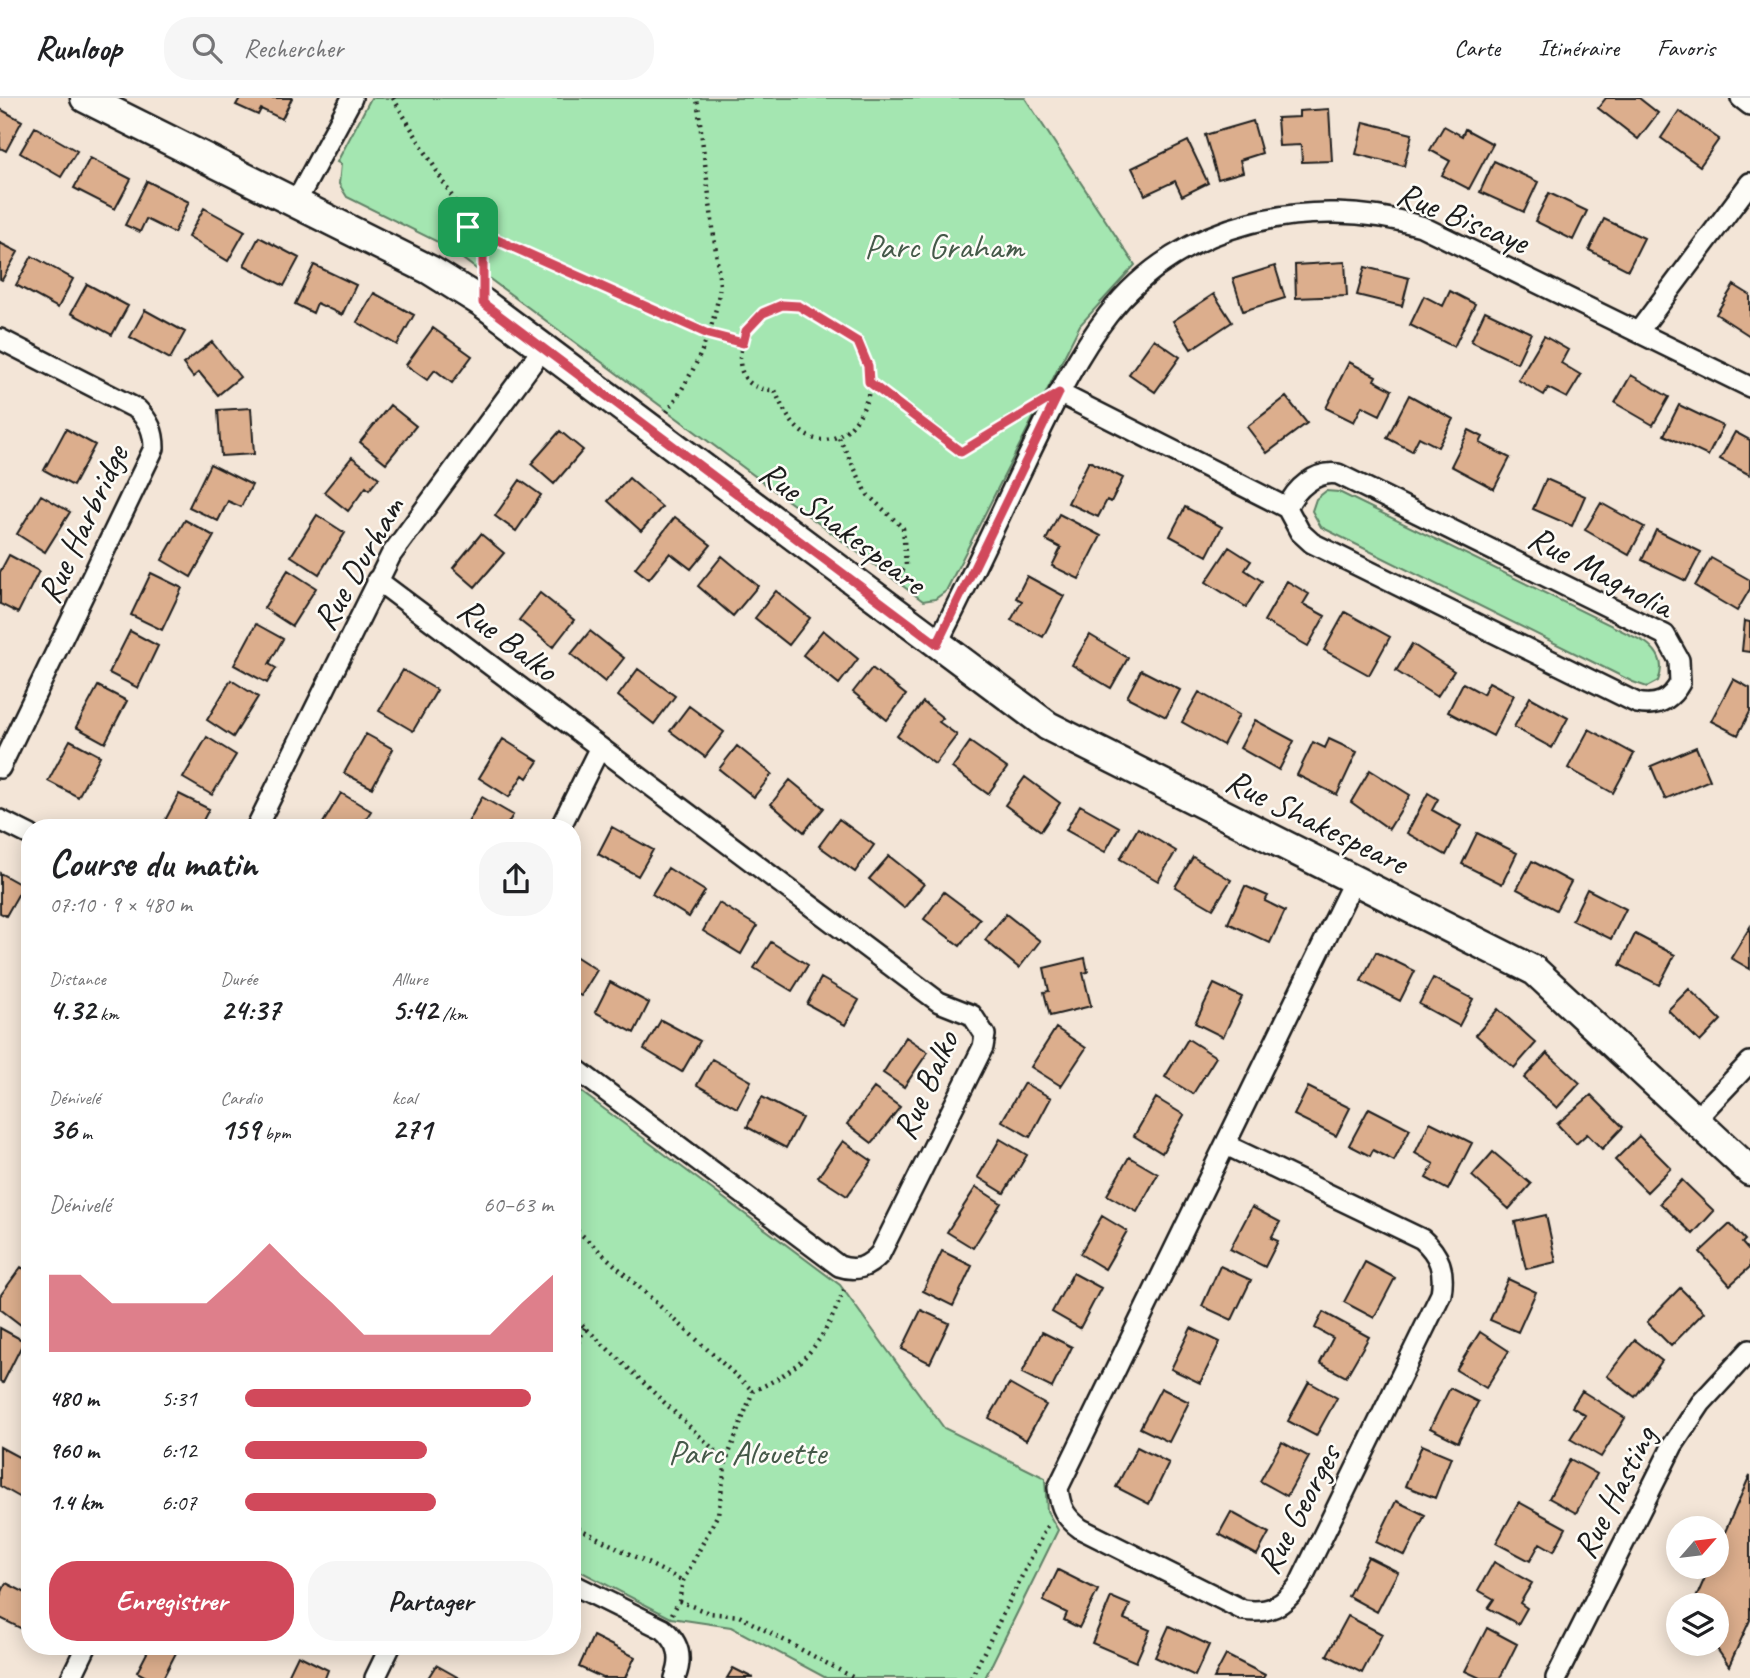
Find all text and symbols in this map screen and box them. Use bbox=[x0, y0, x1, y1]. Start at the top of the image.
search box bbox=[164, 17, 654, 80]
text: Runloop bbox=[35, 27, 122, 69]
icon: search bbox=[188, 29, 226, 67]
text: Rechercher bbox=[244, 32, 343, 65]
text: Carte bbox=[1454, 33, 1500, 63]
text: Itinéraire bbox=[1538, 33, 1619, 63]
text: Favoris bbox=[1657, 33, 1715, 63]
street label: Rue Biscaye bbox=[1390, 171, 1538, 265]
pin bbox=[438, 197, 498, 257]
icon: arrive bbox=[449, 208, 487, 246]
park label: Parc Graham bbox=[864, 224, 1026, 269]
street label: Rue Harbridge bbox=[26, 436, 140, 610]
street label: Rue Shakespeare bbox=[750, 450, 937, 606]
street label: Rue Durham bbox=[302, 487, 415, 638]
street label: Rue Magnolia bbox=[1521, 515, 1683, 630]
street label: Rue Balko bbox=[449, 587, 568, 693]
street label: Rue Shakespeare bbox=[1218, 758, 1418, 886]
text: Course du matin bbox=[49, 840, 257, 887]
button: share bbox=[479, 842, 553, 916]
text: 07:10 · 9 × 480 m bbox=[49, 890, 192, 919]
text: Distance bbox=[49, 967, 106, 991]
text: Durée bbox=[220, 967, 258, 991]
text: Allure bbox=[392, 967, 428, 991]
text: 4.32 bbox=[49, 991, 95, 1029]
text: 24:37 bbox=[220, 991, 280, 1029]
text: 5:42 bbox=[392, 991, 438, 1029]
text: km bbox=[95, 1002, 119, 1026]
text: /km bbox=[438, 1002, 467, 1026]
street label: Rue Balko bbox=[882, 1023, 970, 1146]
text: Dénivelé bbox=[49, 1086, 100, 1110]
text: Cardio bbox=[220, 1086, 262, 1110]
text: kcal bbox=[392, 1086, 417, 1110]
text: 36 bbox=[49, 1110, 77, 1148]
text: 159 bbox=[220, 1110, 260, 1148]
text: 271 bbox=[392, 1110, 432, 1148]
text: m bbox=[77, 1121, 92, 1145]
text: bpm bbox=[260, 1121, 291, 1145]
text: Dénivelé bbox=[49, 1190, 111, 1219]
text: 60–63 m bbox=[483, 1190, 553, 1219]
text: 480 m bbox=[49, 1384, 99, 1413]
text: 5:31 bbox=[161, 1384, 197, 1413]
street label: Rue Hasting bbox=[1562, 1417, 1668, 1566]
park label: Parc Alouette bbox=[668, 1430, 829, 1475]
street label: Rue Georges bbox=[1246, 1434, 1353, 1582]
text: 960 m bbox=[49, 1436, 99, 1465]
text: 6:12 bbox=[161, 1436, 197, 1465]
text: 1.4 km bbox=[49, 1488, 103, 1517]
text: 6:07 bbox=[161, 1488, 197, 1517]
north arrow bbox=[1666, 1516, 1729, 1578]
map controls bbox=[1666, 1516, 1729, 1656]
button: Enregistrer bbox=[49, 1561, 294, 1641]
button: Partager bbox=[308, 1561, 553, 1641]
button: layers bbox=[1666, 1593, 1729, 1656]

